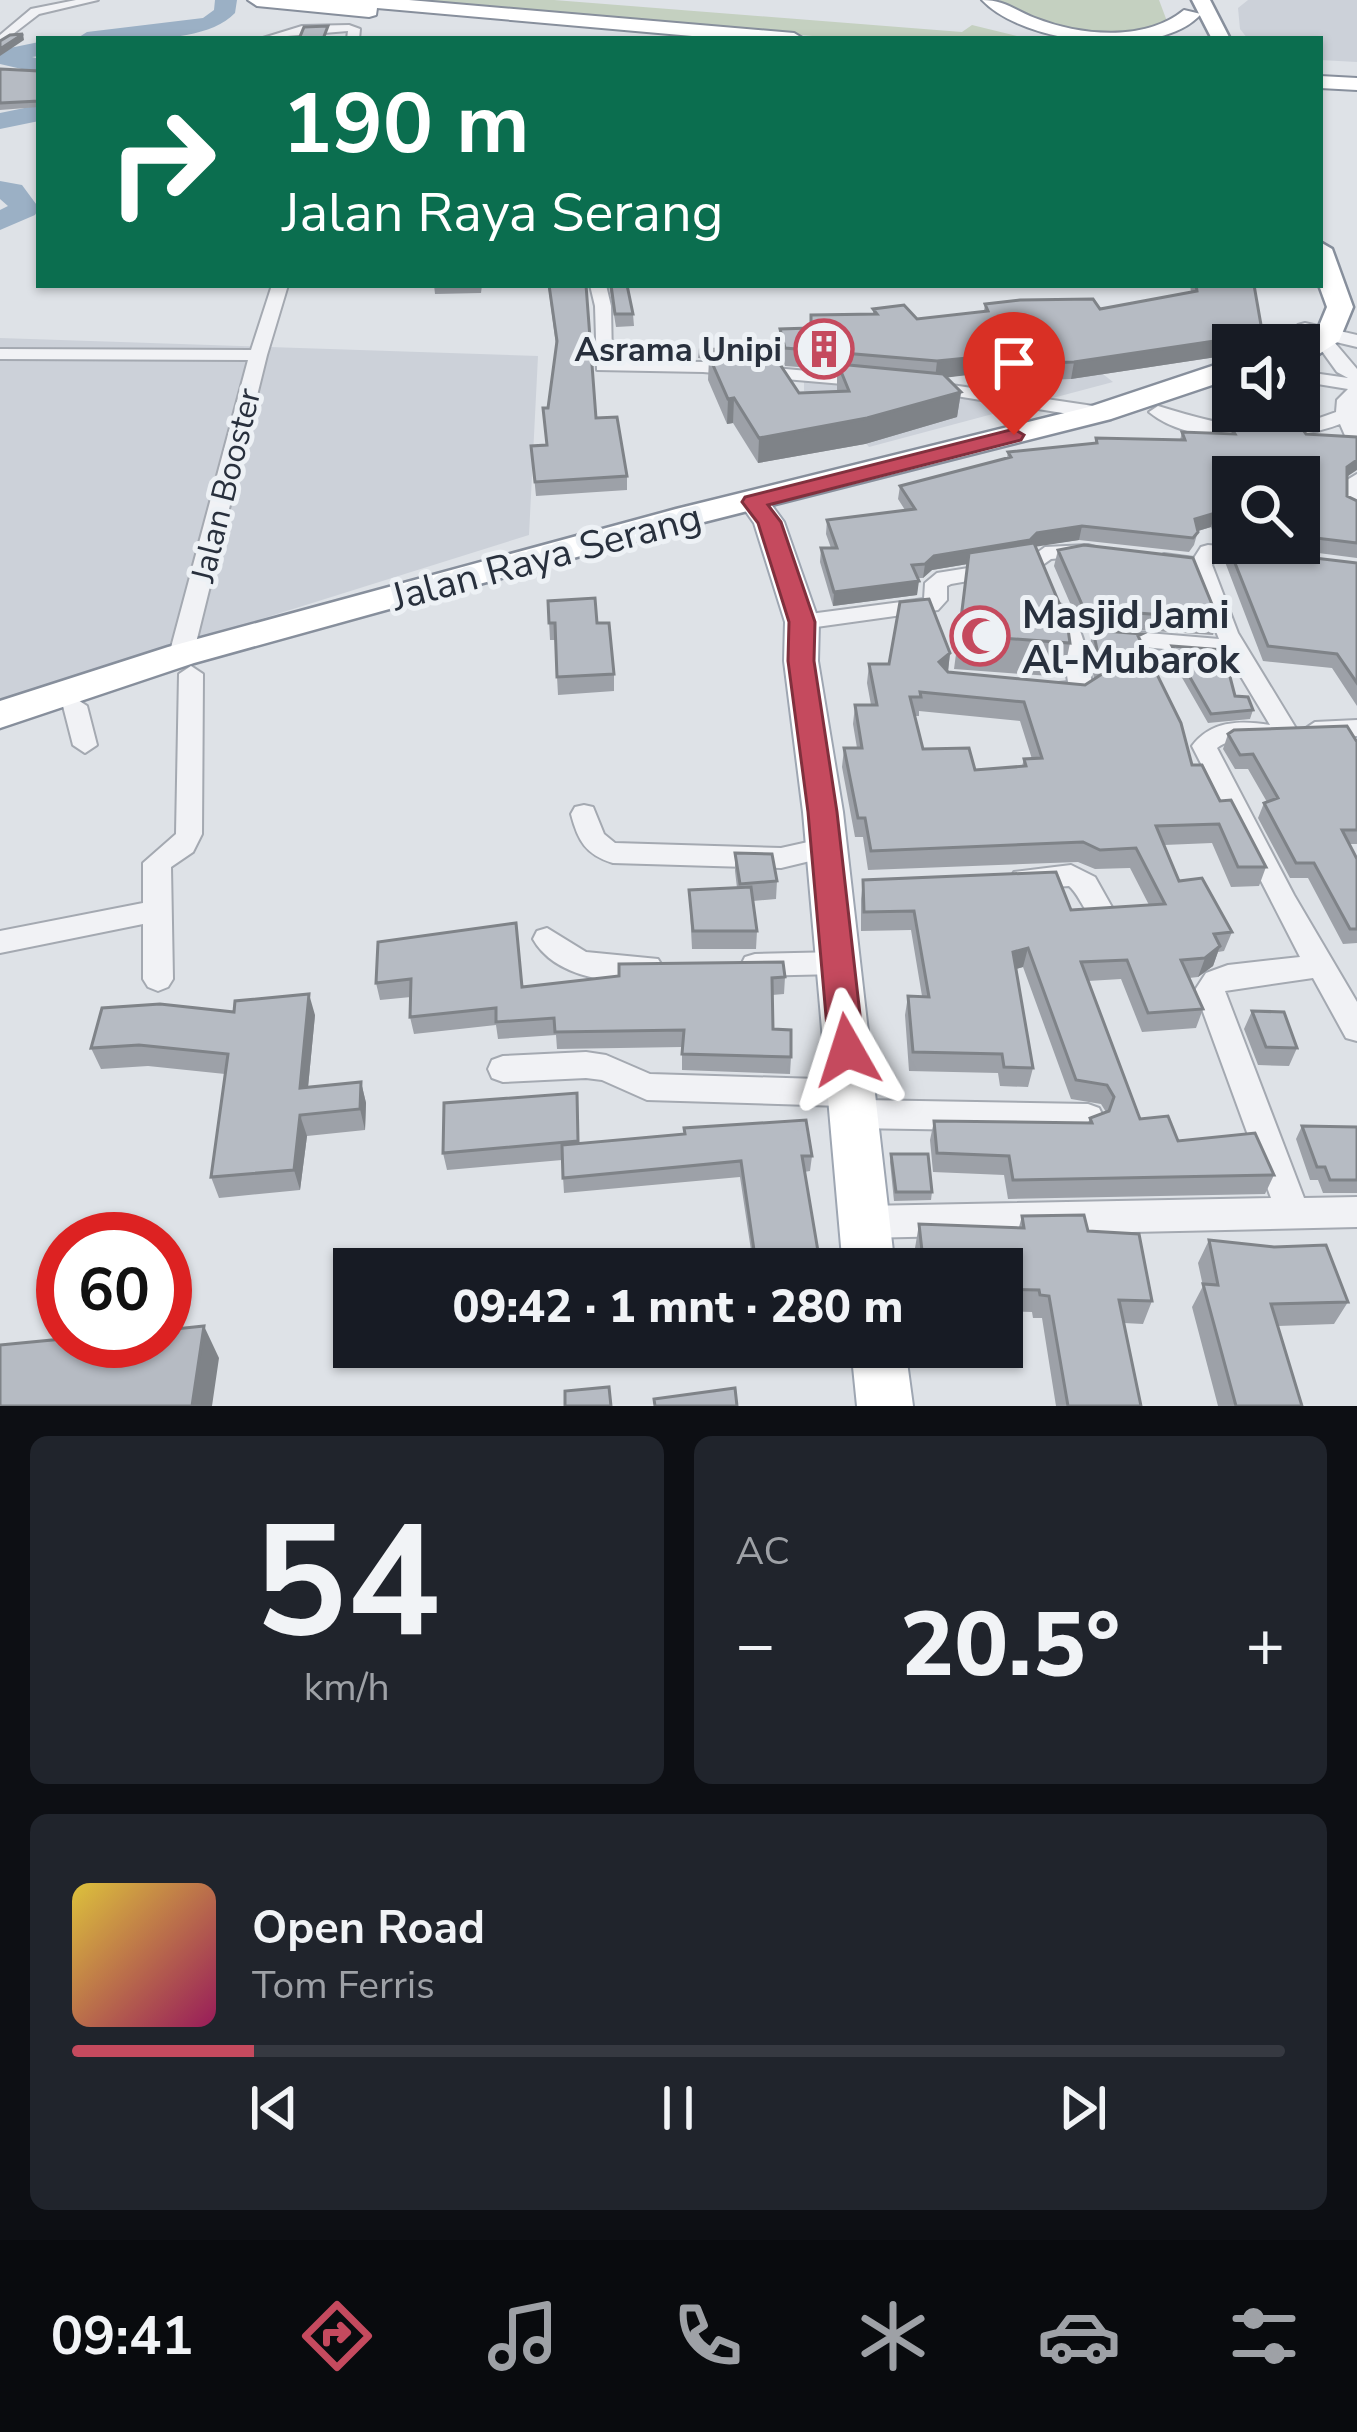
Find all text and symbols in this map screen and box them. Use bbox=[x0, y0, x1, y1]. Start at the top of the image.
text: 190 m bbox=[282, 67, 530, 182]
icon: right bbox=[84, 84, 240, 240]
text: Jalan Raya Serang bbox=[282, 176, 723, 250]
pin bbox=[963, 312, 1065, 435]
building icon: Asrama Unipi bbox=[793, 318, 855, 380]
map controls bbox=[1212, 324, 1320, 564]
button: sound bbox=[1212, 324, 1320, 432]
place label: Asrama Unipi bbox=[575, 328, 782, 373]
icon: arrive bbox=[981, 330, 1047, 396]
street label: Jalan Booster bbox=[180, 384, 272, 588]
button: search bbox=[1212, 456, 1320, 564]
street label: Jalan Raya Serang bbox=[385, 491, 707, 625]
place label: Masjid Jami Al-Mubarok bbox=[1022, 589, 1241, 687]
mosque icon: Masjid Jami Al-Mubarok bbox=[949, 605, 1011, 667]
position arrow bbox=[784, 987, 910, 1113]
speed limit sign: 60 bbox=[36, 1212, 192, 1368]
text: 09:42 · 1 mnt · 280 m bbox=[452, 1277, 904, 1338]
text: 54 bbox=[253, 1476, 440, 1689]
text: AC bbox=[736, 1525, 790, 1578]
text: 20.5° bbox=[900, 1584, 1120, 1707]
text: − bbox=[736, 1600, 775, 1690]
text: + bbox=[1245, 1600, 1285, 1690]
text: km/h bbox=[304, 1661, 390, 1714]
text: Open Road bbox=[252, 1898, 485, 1959]
text: Tom Ferris bbox=[252, 1959, 435, 2012]
icon: previous bbox=[241, 2075, 307, 2141]
icon: pause bbox=[645, 2075, 711, 2141]
icon: next bbox=[1050, 2075, 1116, 2141]
icon: directions bbox=[295, 2294, 379, 2378]
icon: music bbox=[481, 2294, 565, 2378]
icon: phone bbox=[666, 2294, 750, 2378]
icon: climate bbox=[851, 2294, 935, 2378]
icon: car bbox=[1037, 2294, 1121, 2378]
icon: filters bbox=[1222, 2294, 1306, 2378]
text: 09:41 bbox=[51, 2299, 194, 2373]

